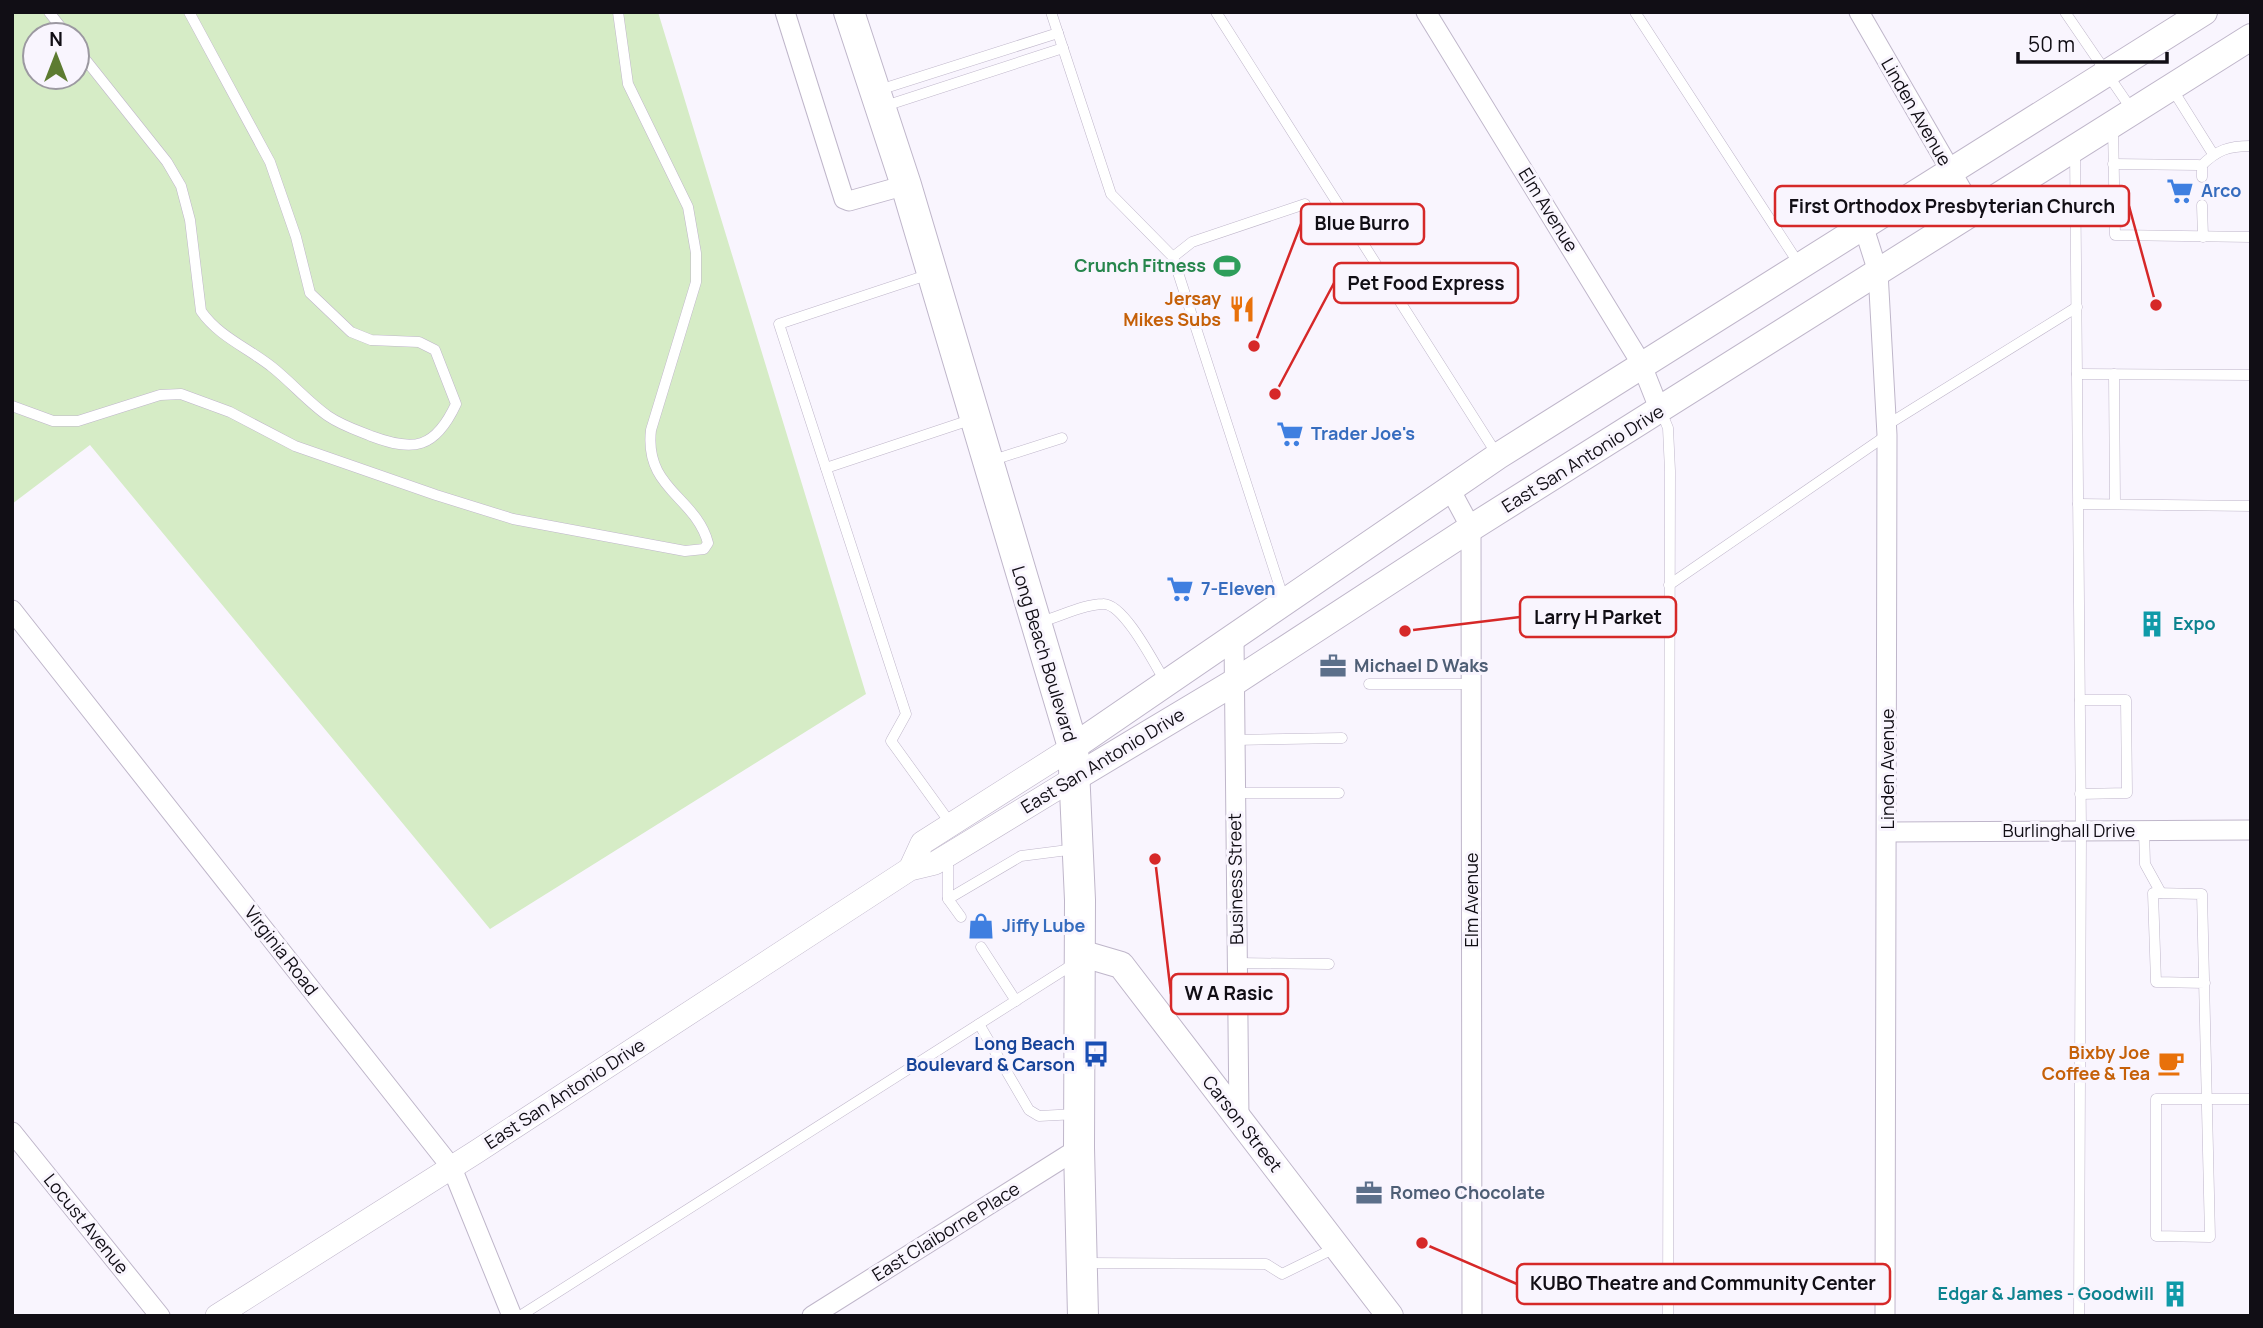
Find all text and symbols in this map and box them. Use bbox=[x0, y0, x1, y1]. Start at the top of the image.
north arrow bbox=[21, 21, 91, 91]
scale bar bbox=[2018, 21, 2167, 65]
text: N bbox=[49, 26, 63, 52]
text: 50 m bbox=[2028, 30, 2075, 58]
street label: Linden Avenue bbox=[1876, 53, 1957, 170]
street label: Elm Avenue bbox=[1514, 163, 1584, 256]
supermarket icon: Arco bbox=[2165, 176, 2195, 206]
place label: Arco bbox=[2201, 178, 2241, 202]
callout: First Orthodox Presbyterian Church bbox=[1775, 186, 2129, 226]
text: First Orthodox Presbyterian Church bbox=[1789, 193, 2115, 219]
callout: Blue Burro bbox=[1301, 204, 1424, 244]
text: Blue Burro bbox=[1314, 210, 1410, 236]
sports icon: Crunch Fitness bbox=[1212, 251, 1242, 281]
place label: Crunch Fitness bbox=[1074, 253, 1206, 277]
callout: Pet Food Express bbox=[1334, 263, 1518, 303]
text: Pet Food Express bbox=[1348, 270, 1504, 296]
place label: Jersay Mikes Subs bbox=[1123, 286, 1221, 331]
restaurant icon: Jersay Mikes Subs bbox=[1227, 294, 1257, 324]
street label: East San Antonio Drive bbox=[1497, 398, 1668, 518]
supermarket icon: Trader Joe's bbox=[1275, 419, 1305, 449]
place label: Trader Joe's bbox=[1311, 421, 1415, 445]
street label: Long Beach Boulevard bbox=[1007, 563, 1083, 745]
supermarket icon: 7-Eleven bbox=[1165, 574, 1195, 604]
place label: 7-Eleven bbox=[1201, 576, 1276, 600]
callout: Larry H Parket bbox=[1520, 597, 1676, 637]
text: Larry H Parket bbox=[1534, 604, 1662, 630]
building icon: Expo bbox=[2137, 609, 2167, 639]
place label: Expo bbox=[2173, 611, 2216, 635]
office icon: Michael D Waks bbox=[1318, 651, 1348, 681]
place label: Michael D Waks bbox=[1354, 653, 1489, 677]
street label: East San Antonio Drive bbox=[1016, 702, 1189, 819]
street label: Linden Avenue bbox=[1875, 709, 1899, 829]
street label: Business Street bbox=[1222, 813, 1248, 945]
street label: Burlinghall Drive bbox=[2003, 818, 2135, 842]
street label: Elm Avenue bbox=[1459, 853, 1483, 947]
street label: Virginia Road bbox=[239, 901, 324, 1000]
shop icon: Jiffy Lube bbox=[966, 911, 996, 941]
place label: Jiffy Lube bbox=[1002, 913, 1086, 937]
callout: W A Rasic bbox=[1171, 974, 1288, 1014]
text: W A Rasic bbox=[1185, 980, 1274, 1006]
place label: Long Beach Boulevard & Carson bbox=[906, 1031, 1075, 1076]
street label: East San Antonio Drive bbox=[480, 1032, 649, 1154]
bus stop icon: Long Beach Boulevard & Carson bbox=[1081, 1039, 1111, 1069]
place label: Bixby Joe Coffee & Tea bbox=[2042, 1040, 2150, 1085]
cafe icon: Bixby Joe Coffee & Tea bbox=[2156, 1048, 2186, 1078]
street label: Carson Street bbox=[1198, 1070, 1288, 1177]
street label: Locust Avenue bbox=[39, 1168, 135, 1278]
street label: East Claiborne Place bbox=[867, 1176, 1024, 1286]
office icon: Romeo Chocolate bbox=[1354, 1178, 1384, 1208]
place label: Romeo Chocolate bbox=[1390, 1180, 1545, 1204]
callout: KUBO Theatre and Community Center bbox=[1517, 1264, 1890, 1304]
text: KUBO Theatre and Community Center bbox=[1530, 1270, 1876, 1296]
building icon: Edgar & James - Goodwill bbox=[2160, 1279, 2190, 1309]
place label: Edgar & James - Goodwill bbox=[1938, 1281, 2154, 1305]

